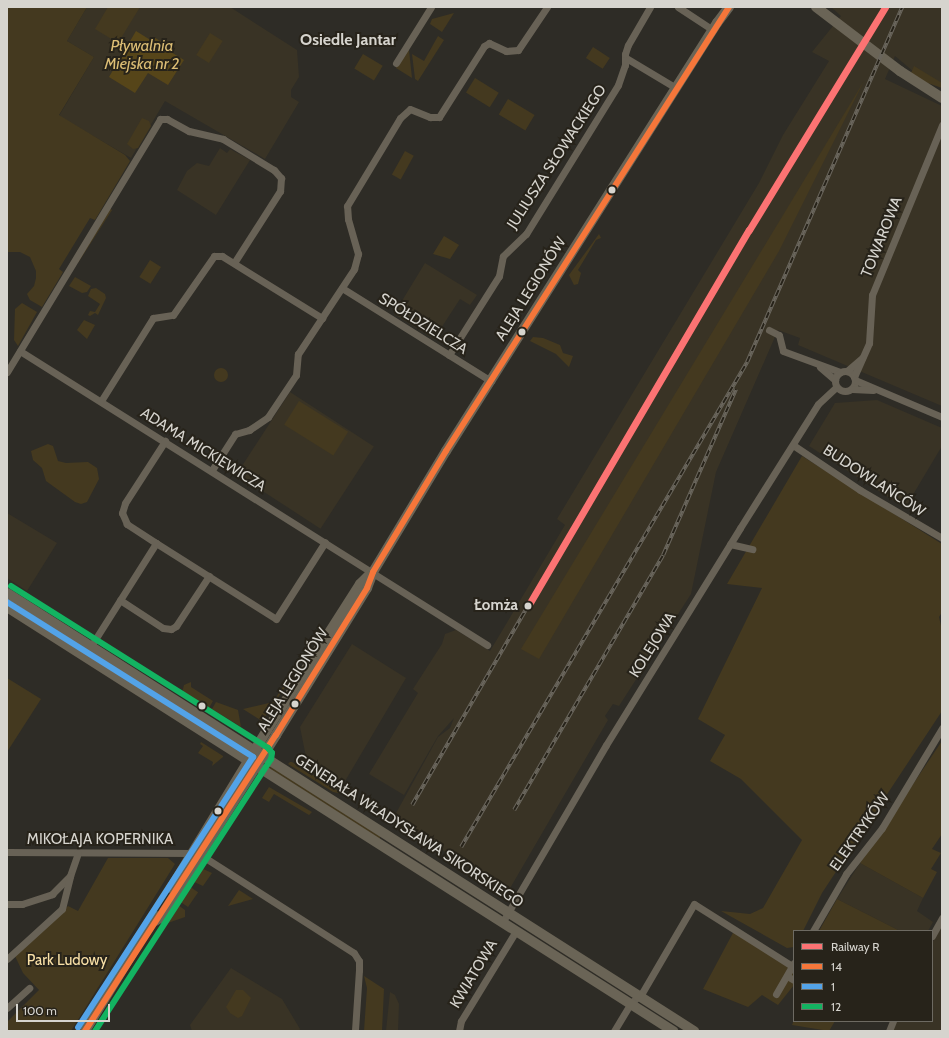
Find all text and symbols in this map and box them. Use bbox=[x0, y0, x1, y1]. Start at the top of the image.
district label: Osiedle Jantar bbox=[300, 30, 396, 50]
water label: Pływalnia Miejska nr 2 bbox=[104, 36, 180, 74]
street label: JULIUSZA SŁOWACKIEGO bbox=[504, 82, 610, 232]
unlabelled marker bbox=[607, 185, 617, 195]
street label: TOWAROWA bbox=[858, 194, 906, 280]
street label: ALEJA LEGIONÓW bbox=[492, 234, 570, 344]
street label: SPÓŁDZIELCZA bbox=[375, 290, 471, 358]
unlabelled marker bbox=[517, 327, 527, 337]
street label: ADAMA MICKIEWICZA bbox=[137, 404, 269, 496]
street label: BUDOWLAŃCÓW bbox=[819, 441, 929, 521]
place label: Łomża bbox=[474, 597, 518, 615]
marker: Łomża bbox=[521, 599, 535, 613]
street label: KOLEJOWA bbox=[626, 609, 680, 681]
street label: ALEJA LEGIONÓW bbox=[254, 625, 332, 735]
unlabelled marker bbox=[290, 699, 300, 709]
unlabelled marker bbox=[197, 701, 207, 711]
street label: GENERAŁA WŁADYSŁAWA SIKORSKIEGO bbox=[291, 750, 527, 912]
street label: ELEKTRYKÓW bbox=[826, 789, 894, 875]
unlabelled marker bbox=[213, 806, 223, 816]
street label: MIKOŁAJA KOPERNIKA bbox=[27, 831, 173, 849]
legend bbox=[793, 930, 933, 1022]
street label: KWIATOWA bbox=[446, 936, 502, 1012]
text: Railway R bbox=[831, 939, 879, 954]
park label: Park Ludowy bbox=[27, 952, 107, 970]
text: 14 bbox=[831, 959, 842, 974]
text: 1 bbox=[831, 979, 835, 994]
scale bar bbox=[18, 996, 112, 1022]
text: 12 bbox=[831, 999, 841, 1014]
text: 100 m bbox=[23, 1003, 57, 1018]

